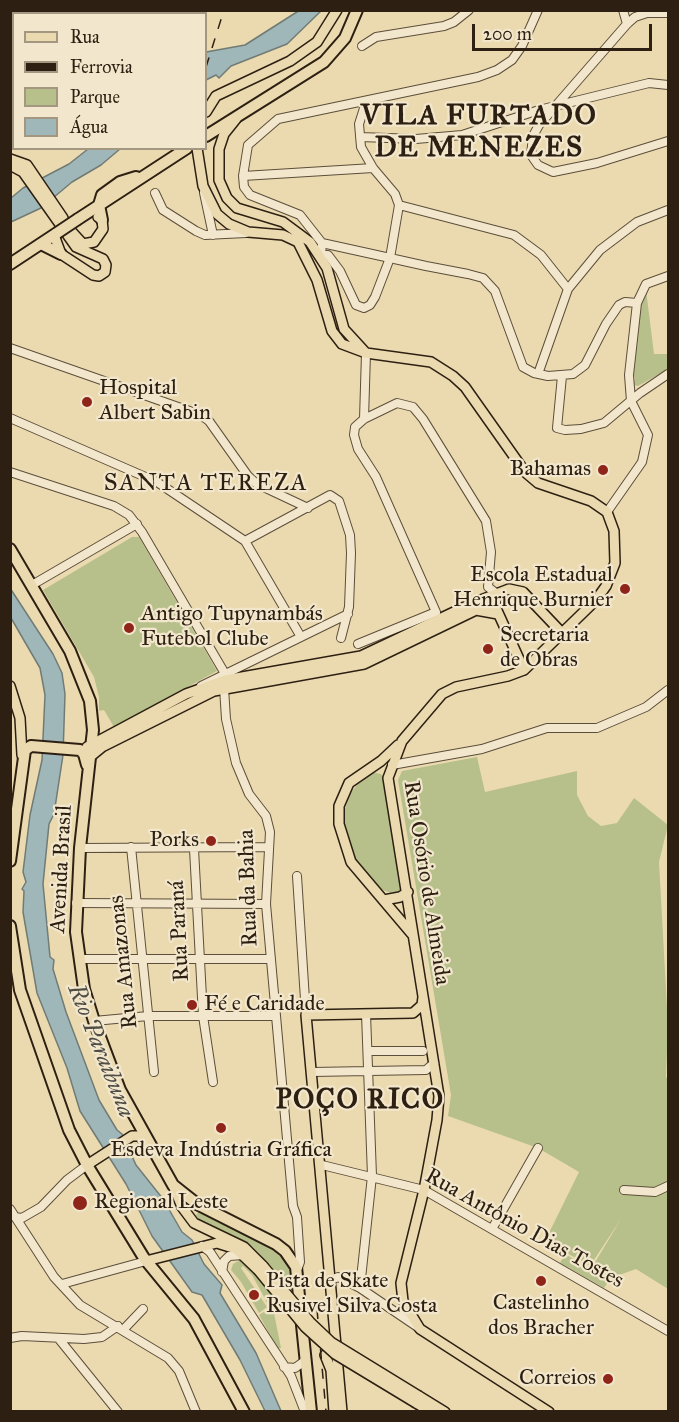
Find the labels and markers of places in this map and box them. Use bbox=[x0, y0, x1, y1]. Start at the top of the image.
place label: Hospital Albert Sabin bbox=[99, 376, 211, 428]
marker: Hospital Albert Sabin bbox=[80, 395, 94, 409]
place label: Bahamas bbox=[510, 457, 591, 483]
marker: Bahamas bbox=[596, 463, 610, 477]
place label: Escola Estadual Henrique Burnier bbox=[453, 563, 613, 614]
marker: Escola Estadual Henrique Burnier bbox=[618, 582, 632, 596]
place label: Antigo Tupynambás Futebol Clube bbox=[141, 602, 323, 654]
marker: Antigo Tupynambás Futebol Clube bbox=[122, 621, 136, 635]
place label: Secretaria de Obras bbox=[500, 623, 589, 674]
marker: Secretaria de Obras bbox=[481, 642, 495, 656]
place label: Porks bbox=[149, 828, 199, 854]
marker: Porks bbox=[204, 834, 218, 848]
place label: Fé e Caridade bbox=[204, 992, 325, 1018]
marker: Fé e Caridade bbox=[185, 998, 199, 1012]
marker: Esdeva Indústria Gráfica bbox=[214, 1121, 228, 1135]
place label: Esdeva Indústria Gráfica bbox=[110, 1138, 332, 1164]
place label: Regional Leste bbox=[94, 1190, 228, 1216]
marker: Regional Leste bbox=[71, 1194, 89, 1212]
place label: Pista de Skate Rusivel Silva Costa bbox=[266, 1269, 437, 1320]
marker: Castelinho dos Bracher bbox=[534, 1274, 548, 1288]
marker: Pista de Skate Rusivel Silva Costa bbox=[247, 1288, 261, 1302]
place label: Castelinho dos Bracher bbox=[488, 1291, 594, 1342]
place label: Correios bbox=[519, 1366, 596, 1392]
marker: Correios bbox=[601, 1372, 615, 1386]

